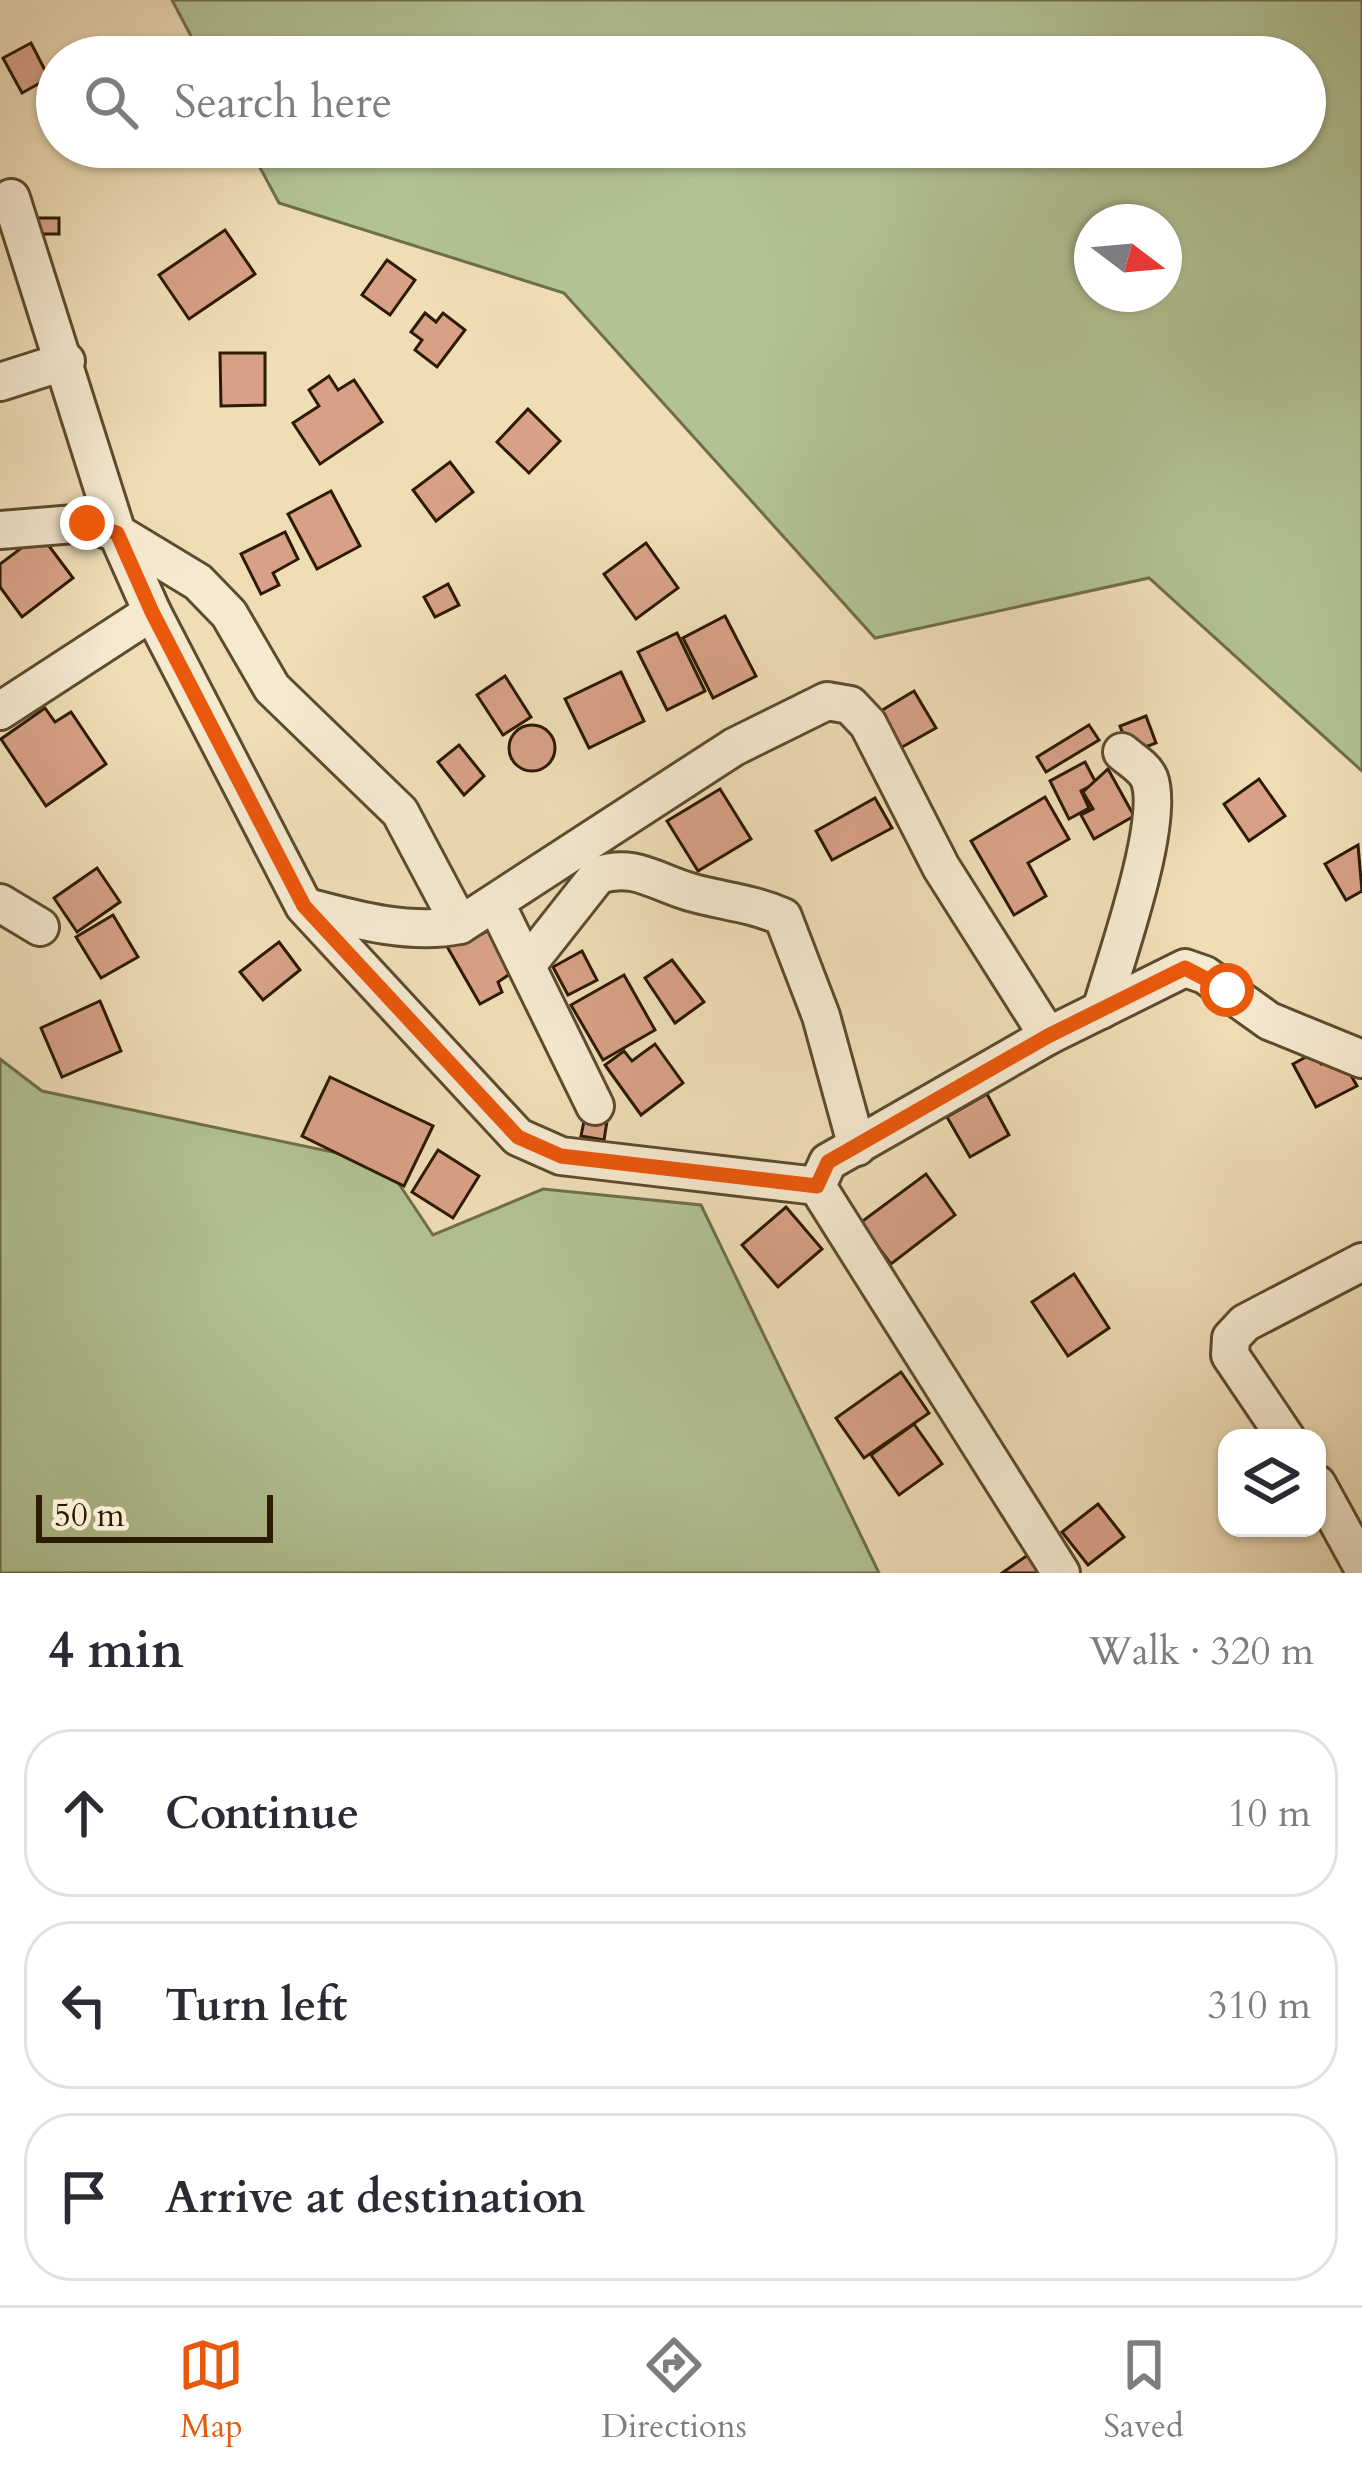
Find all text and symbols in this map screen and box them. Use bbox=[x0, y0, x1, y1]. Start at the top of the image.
search box bbox=[36, 36, 1326, 168]
icon: search bbox=[78, 69, 144, 135]
text: Search here bbox=[174, 72, 392, 133]
north arrow bbox=[1074, 204, 1182, 312]
route end bbox=[60, 496, 114, 550]
route start bbox=[1200, 963, 1254, 1017]
map controls bbox=[1218, 1429, 1326, 1537]
button: layers bbox=[1218, 1429, 1326, 1537]
scale bar bbox=[36, 1489, 273, 1542]
text: 50 m bbox=[54, 1493, 125, 1538]
text: 4 min bbox=[48, 1616, 184, 1686]
text: Walk · 320 m bbox=[1089, 1625, 1314, 1678]
icon: ahead bbox=[51, 1780, 117, 1846]
text: Continue bbox=[165, 1783, 359, 1844]
text: 10 m bbox=[1228, 1787, 1311, 1840]
icon: left bbox=[51, 1972, 117, 2038]
text: Turn left bbox=[165, 1975, 347, 2036]
text: 310 m bbox=[1208, 1979, 1311, 2032]
icon: arrive bbox=[51, 2164, 117, 2230]
text: Arrive at destination bbox=[165, 2167, 585, 2228]
tab: Map bbox=[178, 2332, 244, 2449]
tab: Directions bbox=[601, 2332, 747, 2449]
tab: Saved bbox=[1104, 2332, 1184, 2449]

